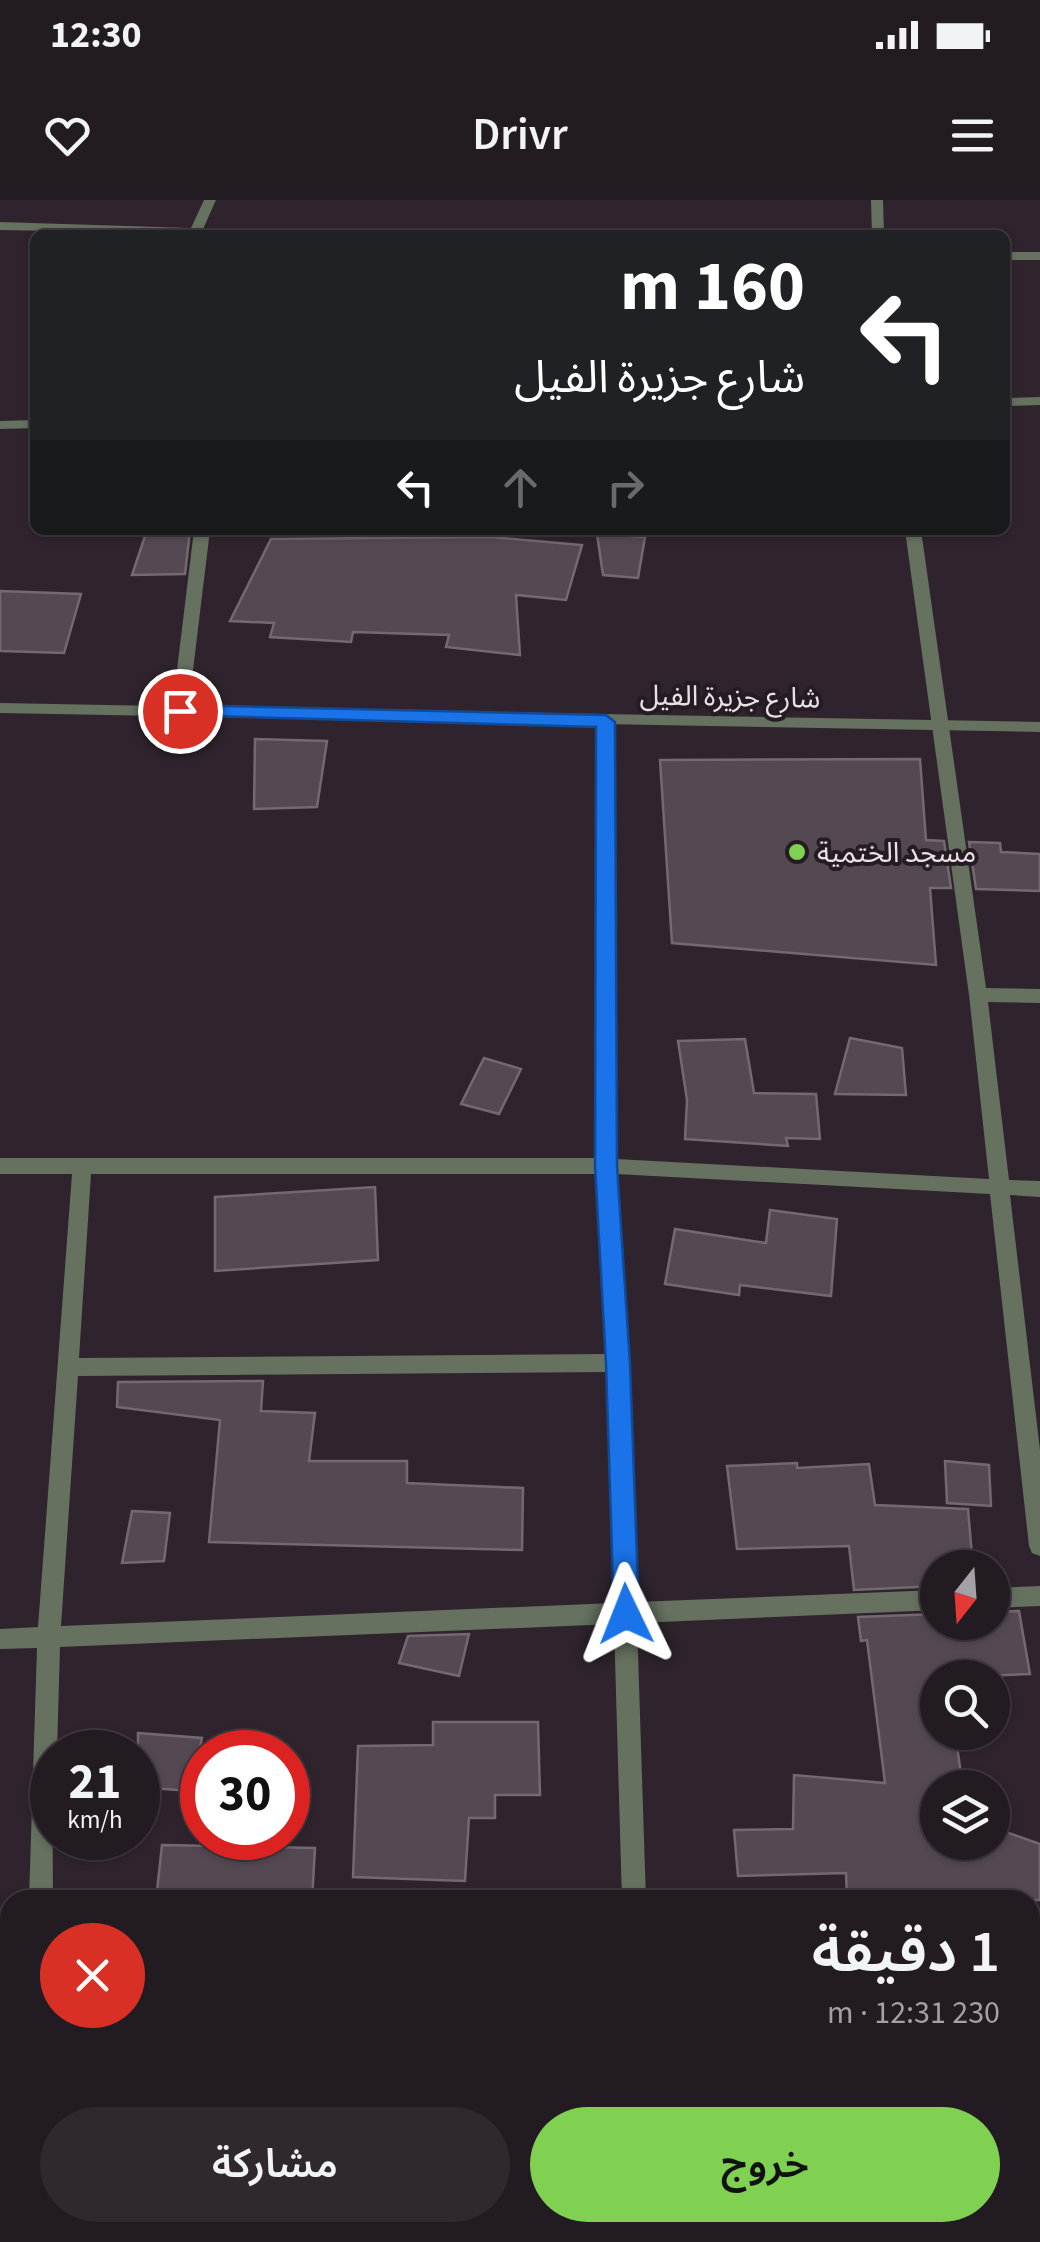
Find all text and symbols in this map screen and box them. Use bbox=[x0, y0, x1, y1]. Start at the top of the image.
text: 12:30 bbox=[50, 8, 142, 62]
text: Drivr bbox=[472, 103, 568, 167]
icon: heart bbox=[40, 108, 95, 163]
icon: menu bbox=[945, 108, 1000, 163]
text: 160 m bbox=[620, 237, 805, 337]
icon: left bbox=[840, 270, 970, 400]
text: شارع جزيرة الفيل bbox=[514, 346, 805, 410]
icon: left bbox=[388, 460, 443, 515]
icon: ahead bbox=[493, 460, 548, 515]
icon: right bbox=[598, 460, 653, 515]
pin bbox=[138, 669, 223, 754]
street label: شارع جزيرة الفيل bbox=[639, 675, 821, 719]
icon: arrive bbox=[153, 684, 208, 739]
place label: مسجد الختمية bbox=[817, 833, 976, 873]
marker: مسجد الختمية bbox=[786, 841, 808, 863]
north arrow bbox=[920, 1550, 1010, 1640]
map controls bbox=[920, 1550, 1010, 1860]
position arrow bbox=[574, 1562, 678, 1666]
button: search bbox=[920, 1660, 1010, 1750]
speed limit sign: 30 bbox=[180, 1730, 310, 1860]
text: 21 bbox=[69, 1747, 121, 1818]
button: layers bbox=[920, 1770, 1010, 1860]
text: km/h bbox=[67, 1802, 123, 1838]
text: 1 دقيقة bbox=[812, 1910, 1000, 1995]
button: close bbox=[40, 1923, 145, 2028]
text: 230 m · 12:31 bbox=[827, 1990, 1000, 2036]
button: مشاركة bbox=[40, 2107, 510, 2222]
button: خروج bbox=[530, 2107, 1000, 2222]

